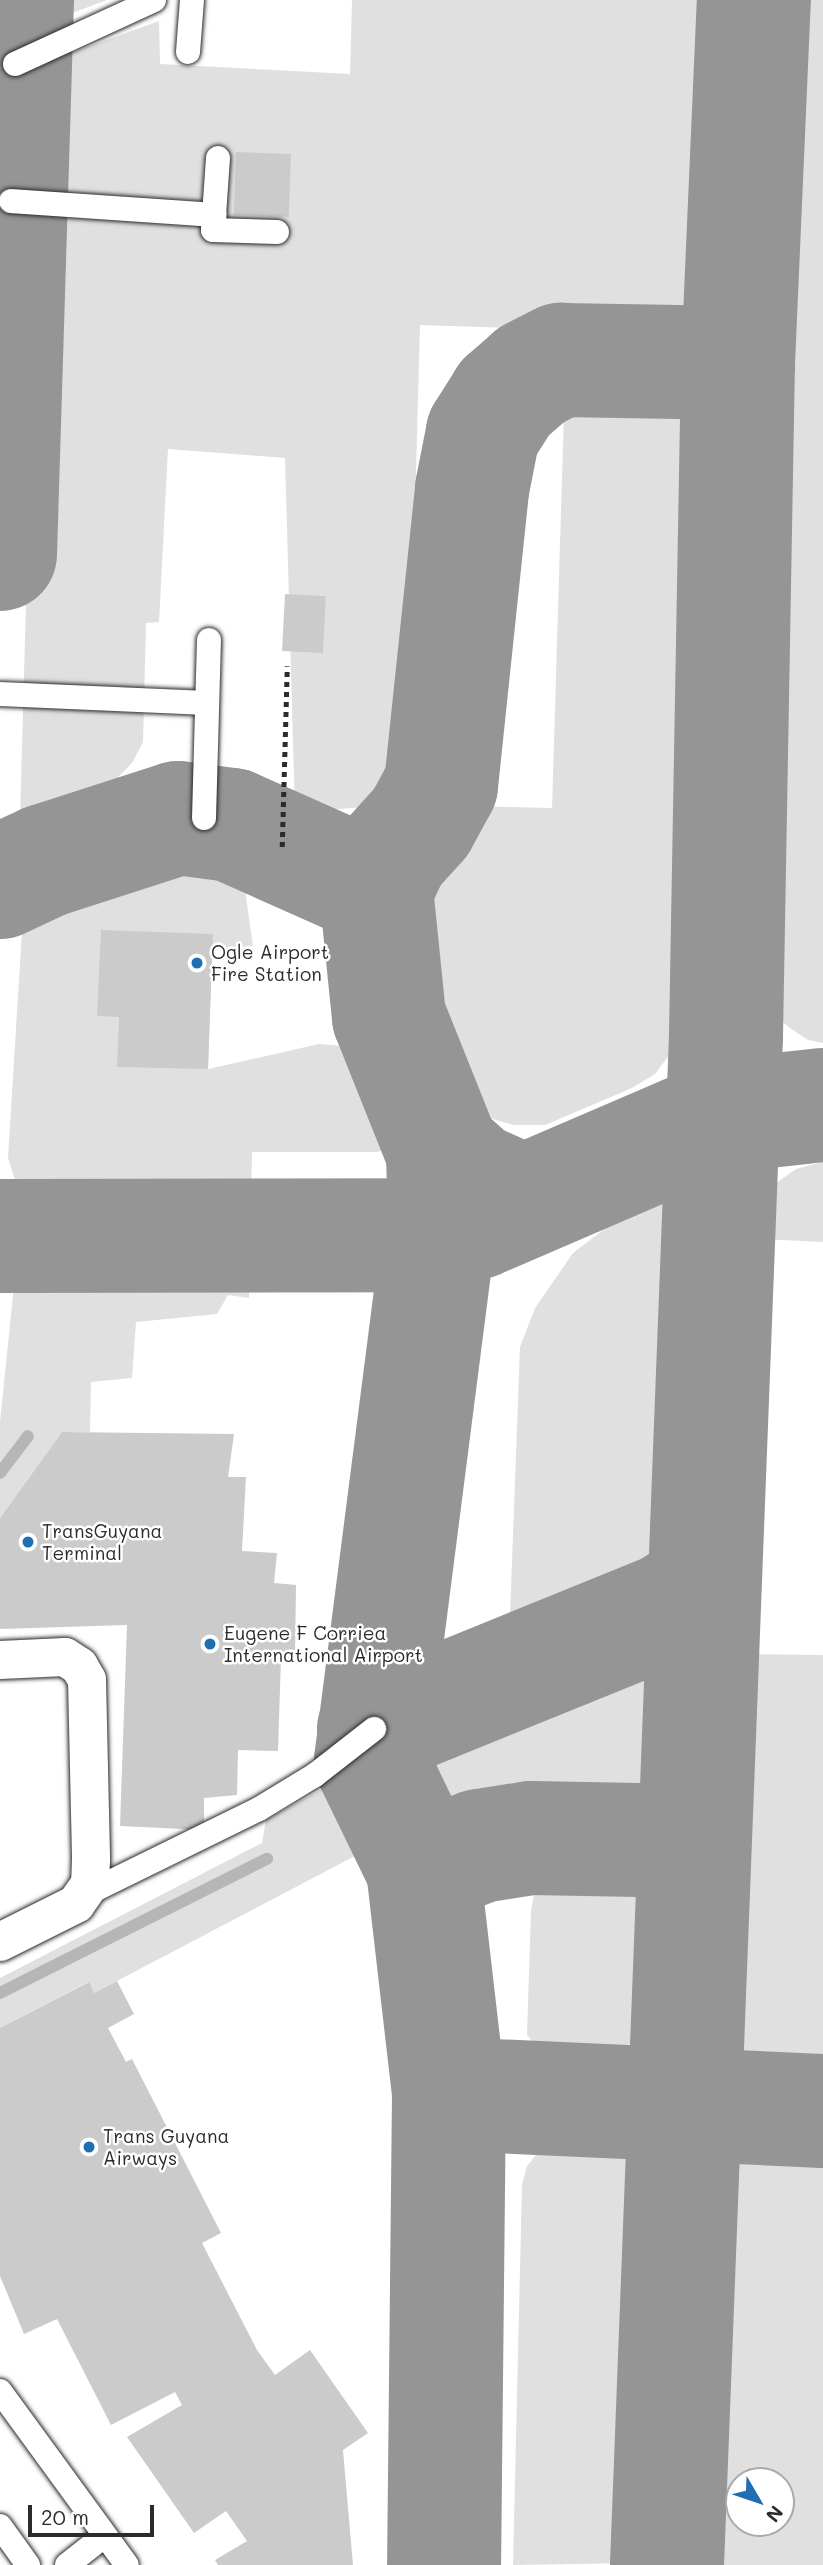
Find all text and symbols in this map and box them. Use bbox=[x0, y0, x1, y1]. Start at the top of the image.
place label: Ogle Airport Fire Station bbox=[211, 941, 329, 985]
marker: Ogle Airport Fire Station bbox=[189, 955, 205, 971]
place label: TransGuyana Terminal bbox=[42, 1520, 162, 1564]
marker: TransGuyana Terminal bbox=[20, 1534, 36, 1550]
place label: Eugene F Corriea International Airport bbox=[224, 1622, 423, 1666]
marker: Eugene F Corriea International Airport bbox=[202, 1636, 218, 1652]
place label: Trans Guyana Airways bbox=[103, 2125, 229, 2169]
marker: Trans Guyana Airways bbox=[81, 2139, 97, 2155]
north arrow bbox=[725, 2467, 795, 2537]
scale bar bbox=[32, 2492, 158, 2536]
text: N bbox=[761, 2501, 789, 2528]
text: 20 m bbox=[41, 2503, 89, 2530]

